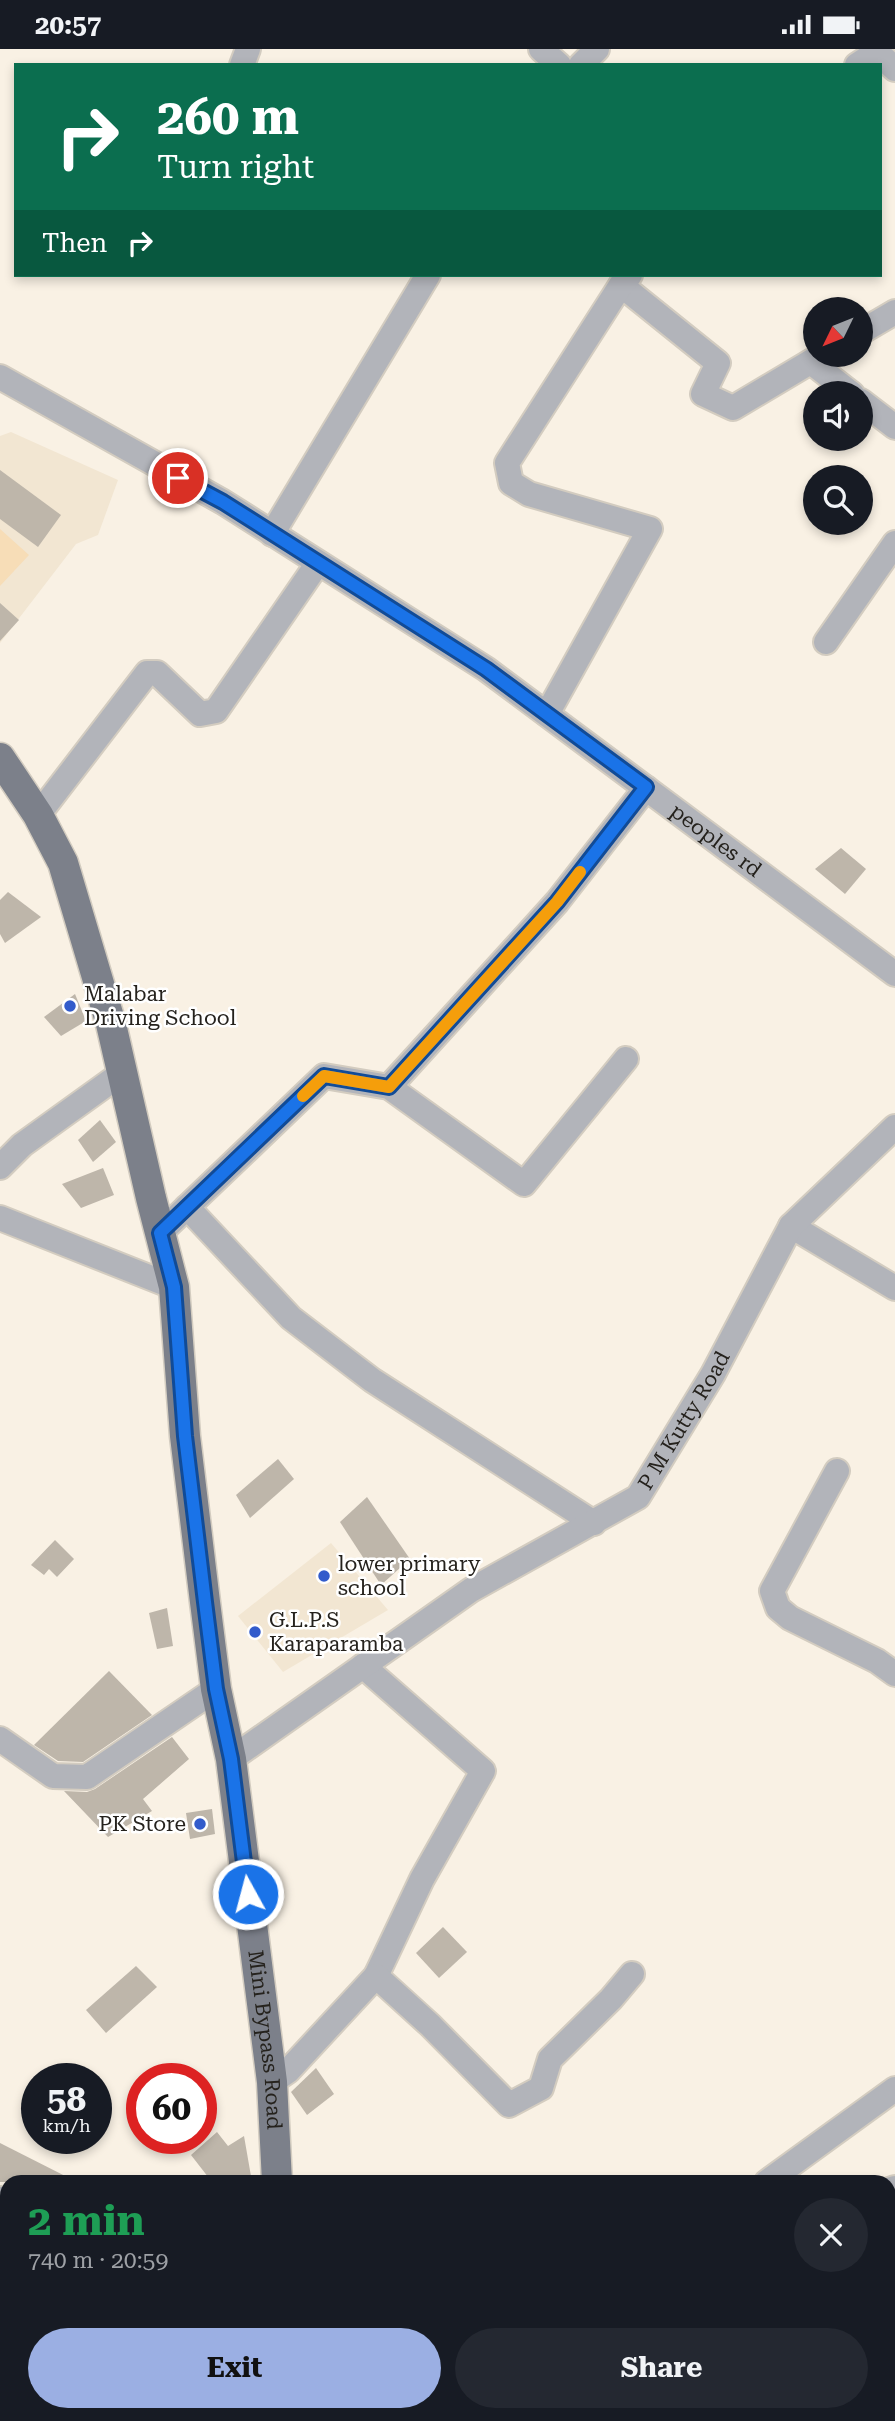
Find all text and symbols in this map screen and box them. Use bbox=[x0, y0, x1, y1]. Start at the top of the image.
text: 20:57 bbox=[35, 10, 101, 40]
text: 260 m bbox=[157, 89, 299, 146]
icon: right bbox=[42, 91, 133, 182]
text: Turn right bbox=[157, 148, 314, 186]
icon: right bbox=[121, 224, 159, 262]
text: Then bbox=[42, 228, 107, 258]
north arrow bbox=[803, 297, 873, 367]
map controls bbox=[803, 297, 873, 535]
button: sound bbox=[803, 381, 873, 451]
pin bbox=[148, 448, 208, 508]
icon: arrive bbox=[159, 459, 197, 497]
button: search bbox=[803, 465, 873, 535]
street label: peoples rd bbox=[666, 799, 767, 882]
place label: Malabar Driving School bbox=[84, 982, 237, 1030]
marker: Malabar Driving School bbox=[62, 998, 78, 1014]
street label: P M Kutty Road bbox=[633, 1347, 735, 1494]
place label: lower primary school bbox=[338, 1552, 481, 1600]
marker: lower primary school bbox=[316, 1568, 332, 1584]
place label: G.L.P.S Karaparamba bbox=[269, 1608, 404, 1656]
marker: G.L.P.S Karaparamba bbox=[247, 1624, 263, 1640]
place label: PK Store bbox=[99, 1812, 186, 1836]
marker: PK Store bbox=[192, 1816, 208, 1832]
position arrow bbox=[211, 1857, 285, 1931]
street label: Mini Bypass Road bbox=[243, 1949, 286, 2131]
speed limit sign: 60 bbox=[126, 2063, 217, 2154]
text: 58 bbox=[47, 2079, 86, 2120]
text: km/h bbox=[42, 2115, 91, 2136]
text: 2 min bbox=[28, 2196, 145, 2245]
button: close bbox=[794, 2198, 868, 2272]
text: 740 m · 20:59 bbox=[28, 2247, 168, 2274]
button: Exit bbox=[28, 2328, 441, 2408]
button: Share bbox=[455, 2328, 868, 2408]

